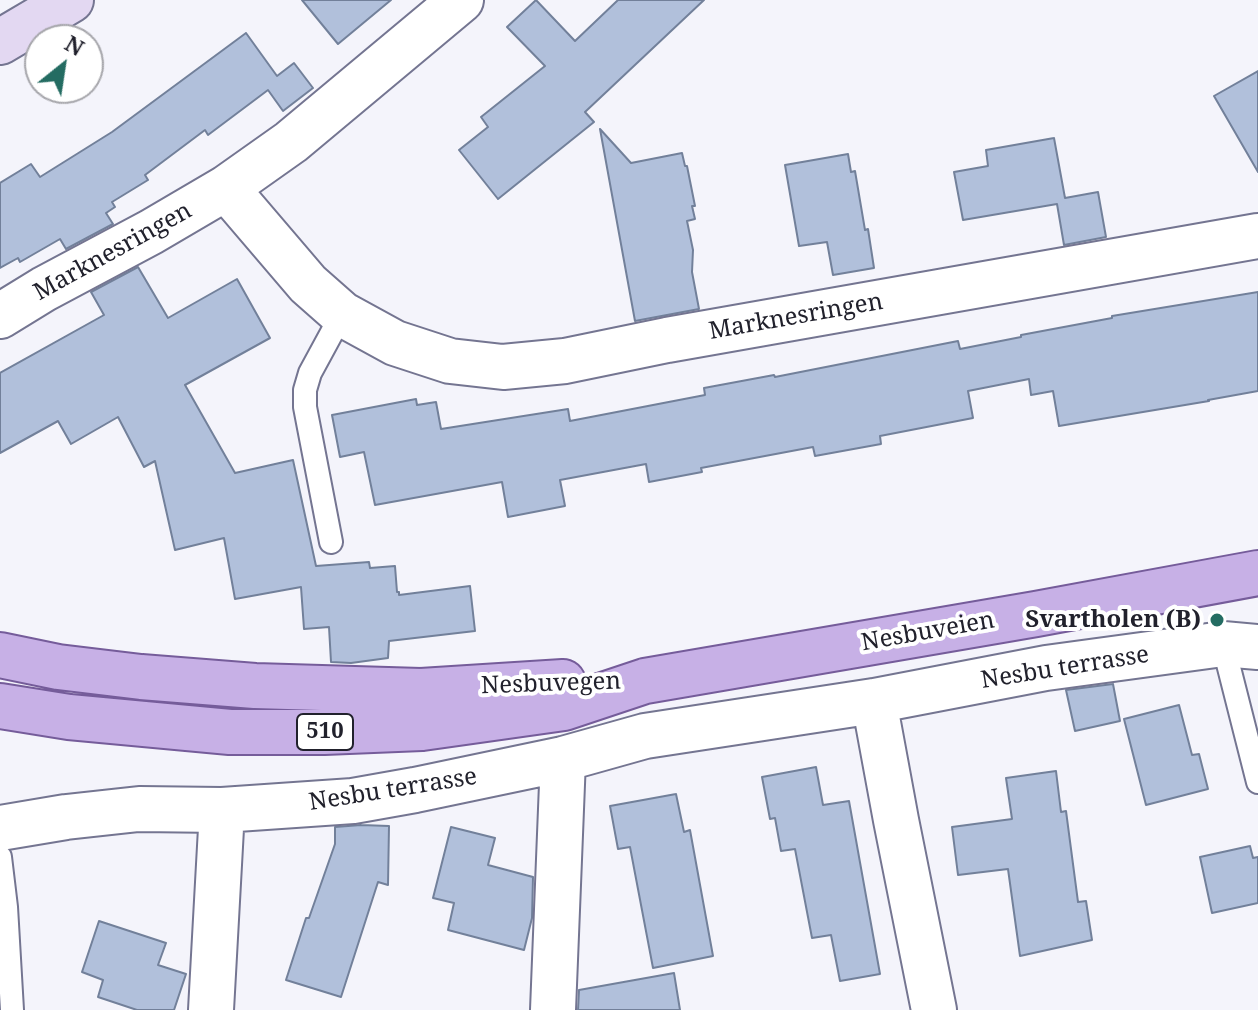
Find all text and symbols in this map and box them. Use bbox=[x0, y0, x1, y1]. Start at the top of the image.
north arrow bbox=[24, 24, 104, 104]
text: N bbox=[60, 28, 90, 62]
street label: Marknesringen bbox=[29, 197, 197, 307]
street label: Marknesringen bbox=[707, 288, 885, 346]
street label: Nesbuveien bbox=[859, 606, 997, 658]
place label: Svartholen (B) bbox=[1025, 606, 1201, 634]
marker: Svartholen (B) bbox=[1208, 611, 1226, 629]
street label: Nesbu terrasse bbox=[979, 641, 1151, 695]
street label: Nesbuvegen bbox=[481, 667, 621, 701]
road number: 510 bbox=[297, 714, 353, 750]
street label: Nesbu terrasse bbox=[307, 763, 479, 817]

